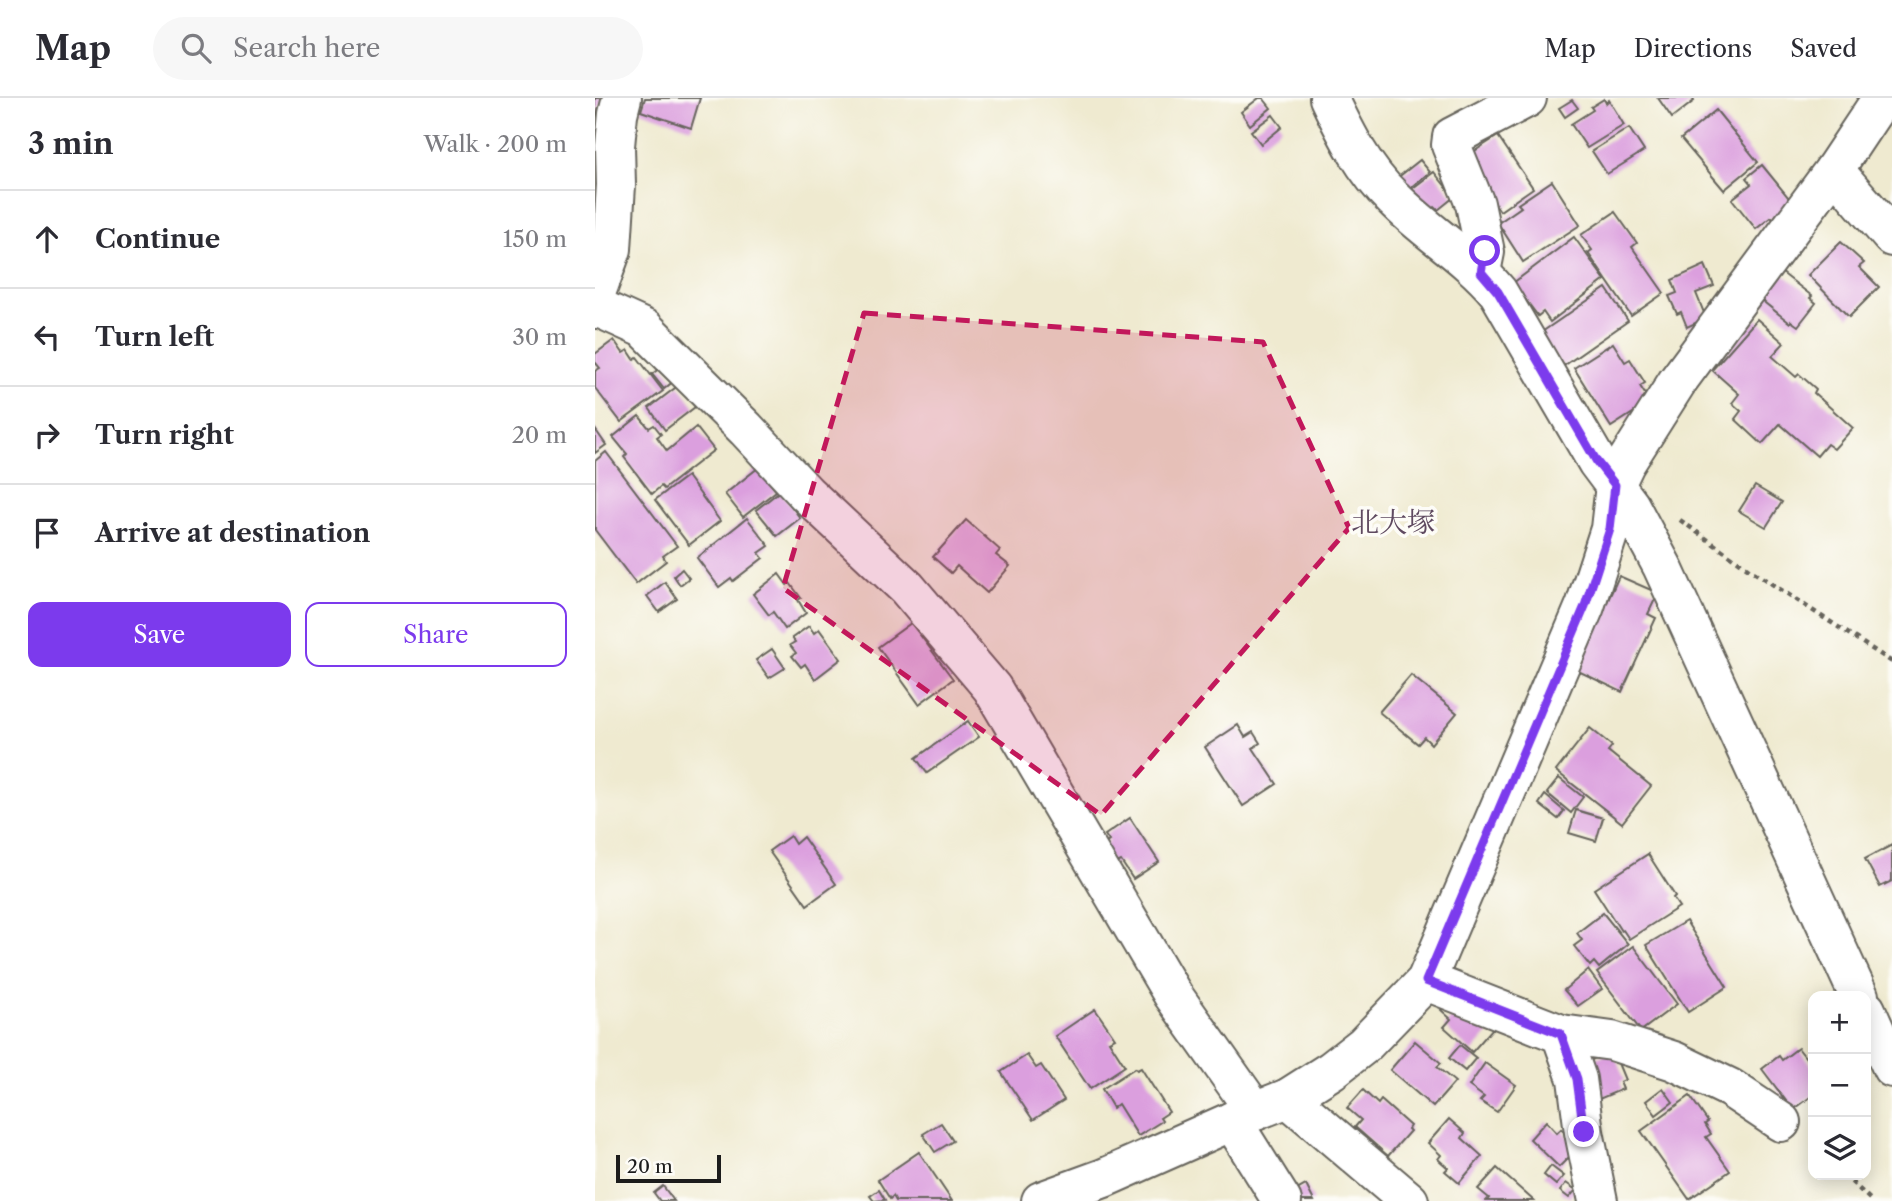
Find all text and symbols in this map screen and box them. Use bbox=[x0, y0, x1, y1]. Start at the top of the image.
search box bbox=[153, 17, 643, 80]
text: Map bbox=[35, 28, 111, 69]
icon: search bbox=[177, 29, 215, 67]
text: Search here bbox=[233, 32, 380, 64]
text: Map bbox=[1544, 34, 1596, 63]
text: Directions bbox=[1634, 34, 1752, 63]
text: Saved bbox=[1790, 34, 1857, 63]
text: 3 min bbox=[28, 125, 114, 162]
text: Walk · 200 m bbox=[423, 130, 567, 158]
icon: ahead bbox=[28, 220, 66, 258]
text: Continue bbox=[95, 223, 220, 255]
text: 150 m bbox=[503, 225, 567, 253]
route start bbox=[1469, 235, 1500, 266]
icon: left bbox=[28, 318, 66, 356]
text: Turn left bbox=[95, 321, 214, 353]
text: 30 m bbox=[512, 323, 567, 351]
icon: right bbox=[28, 416, 66, 454]
text: Turn right bbox=[95, 419, 234, 451]
text: 20 m bbox=[512, 421, 567, 449]
district label: 北大塚 bbox=[1351, 505, 1435, 539]
icon: arrive bbox=[28, 514, 66, 552]
text: Arrive at destination bbox=[95, 517, 370, 549]
button: Save bbox=[28, 602, 291, 667]
button: Share bbox=[305, 602, 567, 667]
map controls bbox=[1808, 991, 1871, 1180]
button: + bbox=[1808, 991, 1871, 1054]
button: − bbox=[1808, 1054, 1871, 1117]
route end bbox=[1568, 1116, 1599, 1147]
button: layers bbox=[1808, 1117, 1871, 1180]
scale bar bbox=[616, 1152, 721, 1184]
text: 20 m bbox=[627, 1155, 673, 1178]

